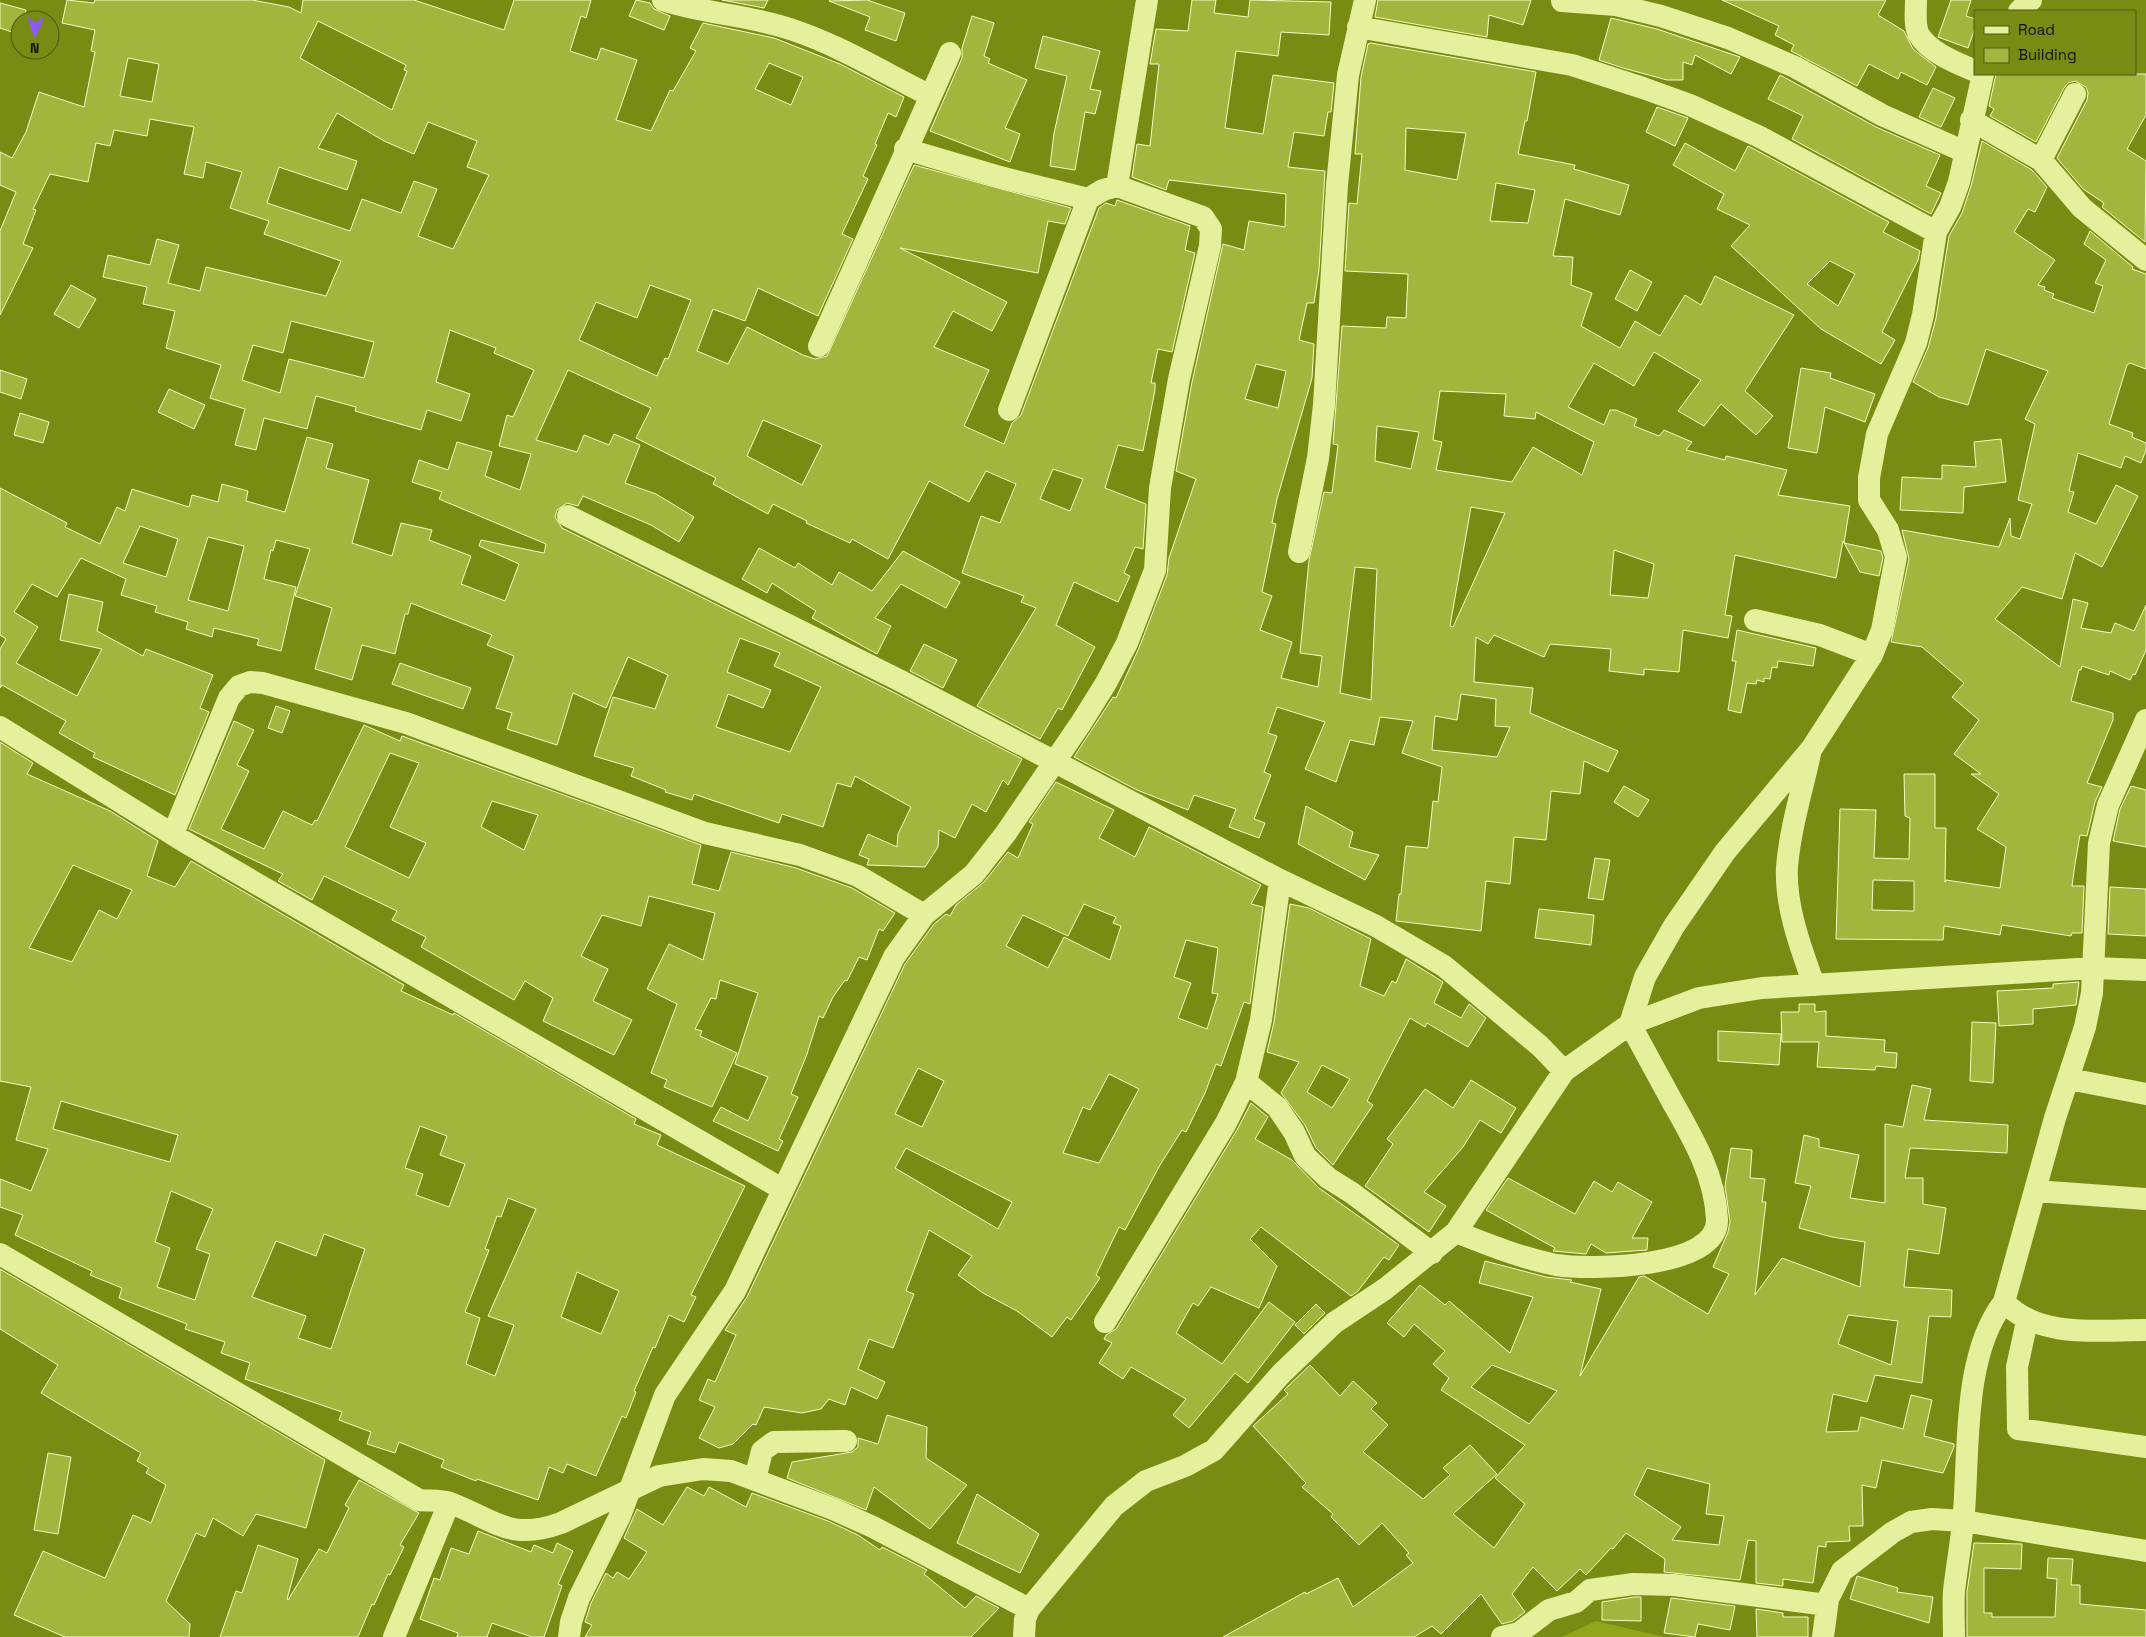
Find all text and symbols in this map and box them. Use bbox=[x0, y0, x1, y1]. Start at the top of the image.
north arrow bbox=[10, 10, 60, 60]
legend bbox=[1974, 10, 2136, 75]
text: Road bbox=[2018, 20, 2055, 39]
text: N bbox=[30, 39, 40, 57]
text: Building bbox=[2018, 45, 2077, 64]

